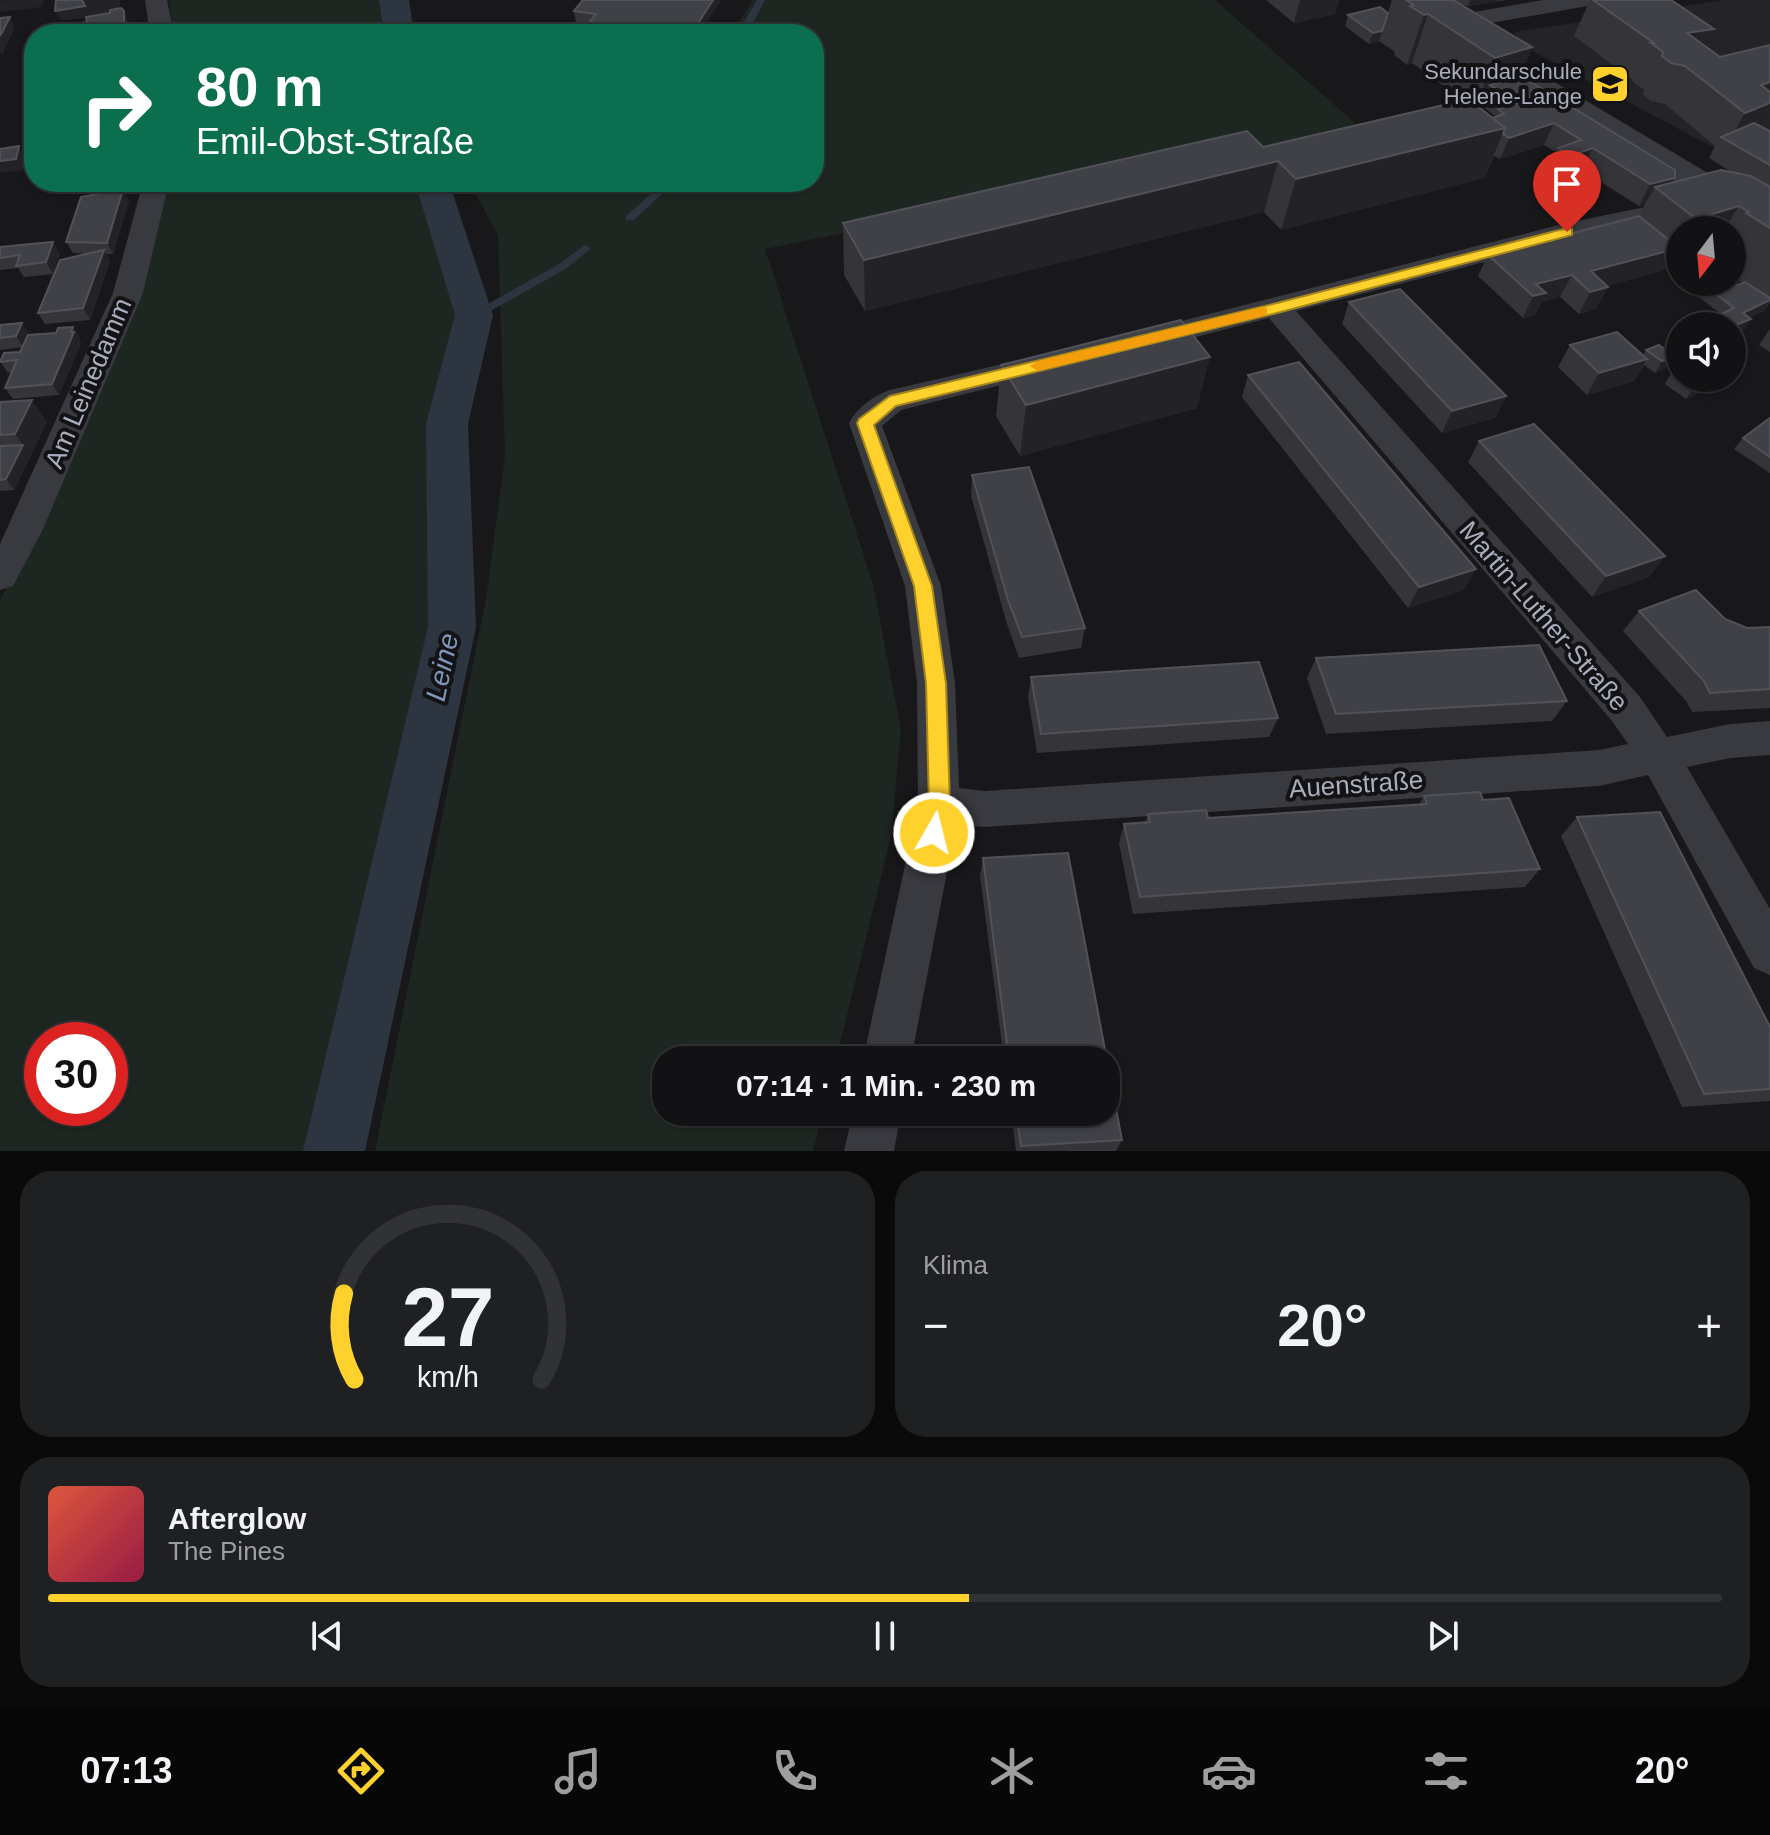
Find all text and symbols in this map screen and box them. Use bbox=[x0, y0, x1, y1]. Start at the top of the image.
text: 80 m bbox=[196, 55, 324, 118]
icon: right bbox=[64, 56, 168, 160]
place label: Sekundarschule Helene-Lange bbox=[1424, 59, 1582, 109]
school or university icon: Sekundarschule Helene-Lange bbox=[1589, 63, 1631, 105]
text: Emil-Obst-Straße bbox=[196, 121, 474, 162]
pin bbox=[1533, 150, 1601, 232]
icon: arrive bbox=[1545, 162, 1589, 206]
north arrow bbox=[1666, 216, 1746, 296]
map controls bbox=[1666, 216, 1746, 392]
street label: Am Leinedamm bbox=[39, 293, 137, 473]
button: sound bbox=[1666, 312, 1746, 392]
street label: Martin-Luther-Straße bbox=[1454, 515, 1634, 717]
water label: Leine bbox=[420, 630, 464, 704]
street label: Auenstraße bbox=[1288, 764, 1424, 804]
position arrow bbox=[892, 791, 976, 875]
speed limit sign: 30 bbox=[24, 1022, 128, 1126]
text: 07:14 · 1 Min. · 230 m bbox=[736, 1069, 1036, 1102]
text: Klima bbox=[923, 1250, 988, 1280]
text: 27 bbox=[401, 1271, 494, 1364]
text: 20° bbox=[1277, 1292, 1368, 1359]
text: − bbox=[923, 1301, 949, 1350]
text: + bbox=[1696, 1301, 1722, 1350]
text: km/h bbox=[417, 1361, 478, 1393]
text: Afterglow bbox=[168, 1502, 306, 1535]
text: The Pines bbox=[168, 1536, 285, 1566]
icon: previous bbox=[305, 1614, 349, 1658]
icon: pause bbox=[863, 1614, 907, 1658]
icon: next bbox=[1421, 1614, 1465, 1658]
icon: directions bbox=[333, 1743, 389, 1799]
icon: music bbox=[550, 1743, 606, 1799]
icon: phone bbox=[767, 1743, 823, 1799]
icon: climate bbox=[984, 1743, 1040, 1799]
icon: car bbox=[1201, 1743, 1257, 1799]
icon: filters bbox=[1418, 1743, 1474, 1799]
text: 07:13 bbox=[80, 1750, 173, 1791]
text: 20° bbox=[1635, 1750, 1689, 1791]

